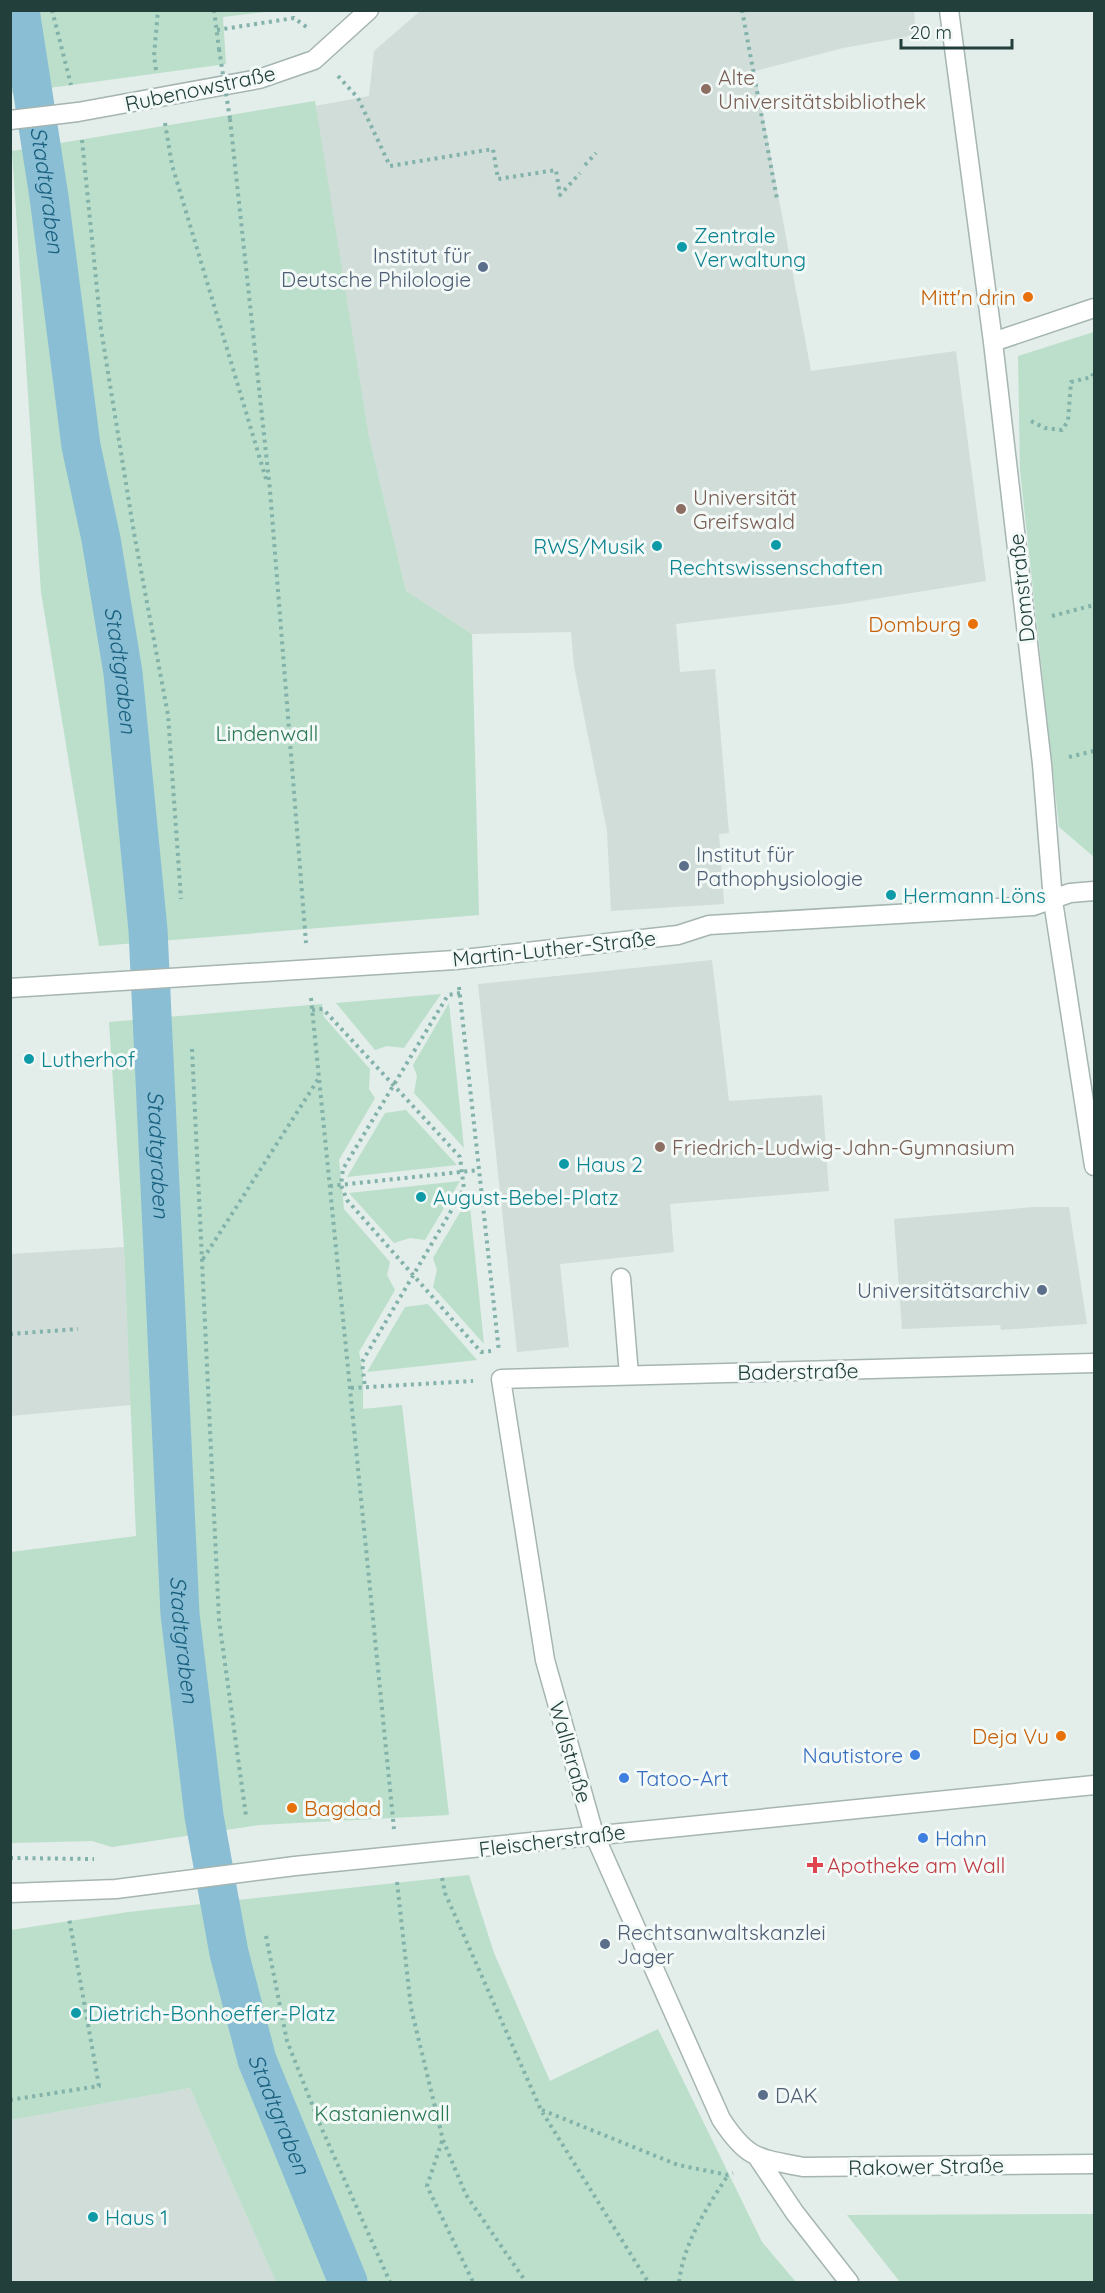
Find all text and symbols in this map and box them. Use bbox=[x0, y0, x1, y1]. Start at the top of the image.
scale bar bbox=[901, 12, 1012, 50]
text: 20 m bbox=[910, 21, 952, 44]
street label: Rubenowstraße bbox=[122, 59, 278, 117]
place label: Alte Universitätsbibliothek bbox=[718, 64, 926, 114]
marker: Alte Universitätsbibliothek bbox=[699, 82, 713, 96]
water label: Stadtgraben bbox=[24, 125, 70, 256]
place label: Zentrale Verwaltung bbox=[694, 222, 806, 272]
marker: Zentrale Verwaltung bbox=[675, 240, 689, 254]
place label: Institut für Deutsche Philologie bbox=[281, 242, 471, 292]
marker: Institut für Deutsche Philologie bbox=[476, 260, 490, 274]
place label: Mitt'n drin bbox=[921, 284, 1016, 310]
marker: Mitt'n drin bbox=[1021, 290, 1035, 304]
place label: Universität Greifswald bbox=[693, 484, 797, 534]
marker: Universität Greifswald bbox=[674, 502, 688, 516]
street label: Domstraße bbox=[1002, 532, 1040, 644]
place label: RWS/Musik bbox=[533, 533, 645, 559]
marker: Rechtswissenschaften bbox=[769, 538, 783, 552]
marker: RWS/Musik bbox=[650, 539, 664, 553]
place label: Rechtswissenschaften bbox=[669, 554, 883, 580]
water label: Stadtgraben bbox=[98, 605, 143, 736]
place label: Domburg bbox=[868, 611, 961, 637]
marker: Domburg bbox=[966, 617, 980, 631]
park label: Lindenwall bbox=[216, 720, 318, 746]
place label: Institut für Pathophysiologie bbox=[696, 841, 863, 891]
marker: Institut für Pathophysiologie bbox=[677, 859, 691, 873]
place label: Hermann Löns bbox=[903, 882, 1046, 908]
marker: Hermann Löns bbox=[884, 888, 898, 902]
street label: Martin-Luther-Straße bbox=[451, 924, 657, 972]
place label: Lutherhof bbox=[41, 1046, 136, 1072]
marker: Lutherhof bbox=[22, 1052, 36, 1066]
water label: Stadtgraben bbox=[142, 1090, 176, 1220]
place label: Friedrich-Ludwig-Jahn-Gymnasium bbox=[672, 1134, 1015, 1160]
marker: Friedrich-Ludwig-Jahn-Gymnasium bbox=[653, 1140, 667, 1154]
place label: Haus 2 bbox=[576, 1151, 643, 1177]
marker: Haus 2 bbox=[557, 1157, 571, 1171]
place label: August-Bebel-Platz bbox=[433, 1184, 619, 1210]
marker: August-Bebel-Platz bbox=[414, 1190, 428, 1204]
place label: Universitätsarchiv bbox=[857, 1277, 1030, 1303]
marker: Universitätsarchiv bbox=[1035, 1283, 1049, 1297]
street label: Baderstraße bbox=[737, 1357, 859, 1385]
water label: Stadtgraben bbox=[164, 1575, 205, 1706]
street label: Wallstraße bbox=[544, 1698, 598, 1806]
place label: Deja Vu bbox=[972, 1723, 1049, 1749]
marker: Deja Vu bbox=[1054, 1729, 1068, 1743]
place label: Nautistore bbox=[803, 1742, 903, 1768]
marker: Nautistore bbox=[908, 1748, 922, 1762]
place label: Tatoo-Art bbox=[636, 1765, 729, 1791]
marker: Tatoo-Art bbox=[617, 1771, 631, 1785]
place label: Bagdad bbox=[304, 1795, 381, 1821]
marker: Bagdad bbox=[285, 1801, 299, 1815]
street label: Fleischerstraße bbox=[477, 1818, 627, 1862]
place label: Hahn bbox=[935, 1825, 987, 1851]
marker: Hahn bbox=[916, 1831, 930, 1845]
place label: Apotheke am Wall bbox=[827, 1852, 1005, 1878]
marker: Apotheke am Wall bbox=[808, 1858, 822, 1872]
place label: Rechtsanwaltskanzlei Jager bbox=[617, 1919, 826, 1969]
marker: Rechtsanwaltskanzlei Jager bbox=[598, 1937, 612, 1951]
place label: Dietrich-Bonhoeffer-Platz bbox=[88, 2000, 336, 2026]
marker: Dietrich-Bonhoeffer-Platz bbox=[69, 2006, 83, 2020]
water label: Stadtgraben bbox=[242, 2050, 317, 2180]
place label: DAK bbox=[775, 2082, 818, 2108]
marker: DAK bbox=[756, 2088, 770, 2102]
park label: Kastanienwall bbox=[314, 2100, 450, 2126]
street label: Rakower Straße bbox=[848, 2152, 1004, 2180]
place label: Haus 1 bbox=[105, 2204, 168, 2230]
marker: Haus 1 bbox=[86, 2210, 100, 2224]

